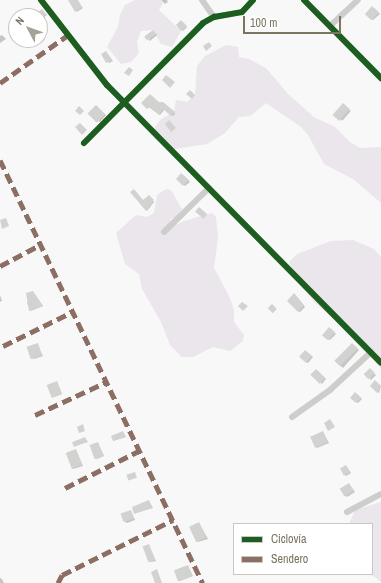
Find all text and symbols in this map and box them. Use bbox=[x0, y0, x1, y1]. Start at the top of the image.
north arrow bbox=[8, 8, 48, 48]
scale bar bbox=[245, 8, 343, 34]
text: N bbox=[12, 14, 27, 28]
text: 100 m bbox=[250, 15, 277, 31]
legend bbox=[233, 523, 373, 575]
text: Ciclovía bbox=[271, 531, 307, 547]
text: Sendero bbox=[271, 551, 308, 567]

